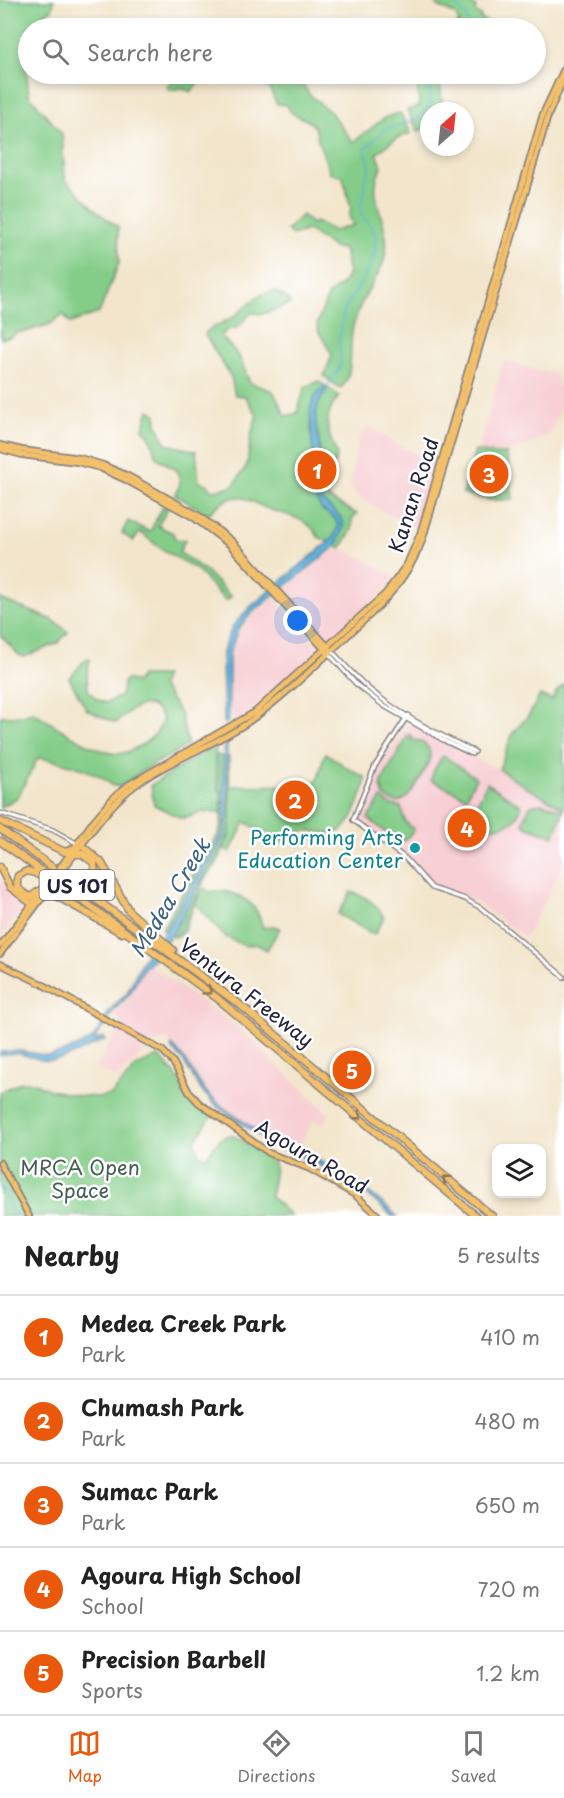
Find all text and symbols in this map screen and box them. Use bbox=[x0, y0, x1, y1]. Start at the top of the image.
search box bbox=[18, 18, 546, 84]
icon: search bbox=[39, 35, 72, 68]
text: Search here bbox=[87, 35, 213, 68]
north arrow bbox=[420, 102, 474, 156]
street label: Kanan Road bbox=[380, 433, 446, 557]
pin: 1 bbox=[298, 448, 336, 492]
pin: 3 bbox=[470, 452, 508, 496]
your location bbox=[283, 606, 312, 635]
pin: 2 bbox=[276, 778, 314, 822]
pin: 4 bbox=[448, 806, 486, 850]
place label: Performing Arts Education Center bbox=[237, 822, 404, 875]
water label: Medea Creek bbox=[121, 830, 218, 963]
marker: Performing Arts Education Center bbox=[408, 841, 422, 855]
road number: US 101 bbox=[40, 870, 115, 900]
street label: Ventura Freeway bbox=[173, 930, 321, 1054]
one-way arrow bbox=[201, 984, 212, 995]
pin: 5 bbox=[332, 1048, 372, 1092]
one-way arrow bbox=[351, 1109, 362, 1120]
street label: Agoura Road bbox=[250, 1111, 374, 1201]
map controls bbox=[492, 1144, 546, 1198]
button: layers bbox=[492, 1144, 546, 1198]
park label: MRCA Open Space bbox=[20, 1152, 140, 1205]
one-way arrow bbox=[442, 1175, 453, 1186]
text: Nearby bbox=[24, 1236, 119, 1275]
text: 5 results bbox=[457, 1240, 540, 1270]
text: Medea Creek Park bbox=[81, 1306, 286, 1339]
text: 1 bbox=[39, 1322, 48, 1352]
text: 410 m bbox=[480, 1322, 540, 1352]
text: Park bbox=[81, 1339, 126, 1369]
text: Chumash Park bbox=[81, 1390, 244, 1423]
text: 2 bbox=[36, 1406, 51, 1436]
text: 480 m bbox=[475, 1406, 540, 1436]
text: Park bbox=[81, 1423, 126, 1453]
text: Sumac Park bbox=[81, 1474, 218, 1507]
text: 3 bbox=[37, 1490, 50, 1520]
text: 650 m bbox=[475, 1490, 540, 1520]
text: Park bbox=[81, 1507, 126, 1537]
text: Agoura High School bbox=[81, 1558, 301, 1591]
text: 4 bbox=[37, 1574, 50, 1604]
text: 720 m bbox=[478, 1574, 540, 1604]
text: School bbox=[81, 1591, 144, 1621]
text: Precision Barbell bbox=[81, 1642, 266, 1675]
text: 5 bbox=[37, 1658, 50, 1688]
text: 1.2 km bbox=[476, 1658, 540, 1688]
text: Sports bbox=[81, 1675, 143, 1705]
tab: Map bbox=[68, 1727, 102, 1787]
tab: Directions bbox=[237, 1727, 315, 1787]
tab: Saved bbox=[451, 1727, 496, 1787]

